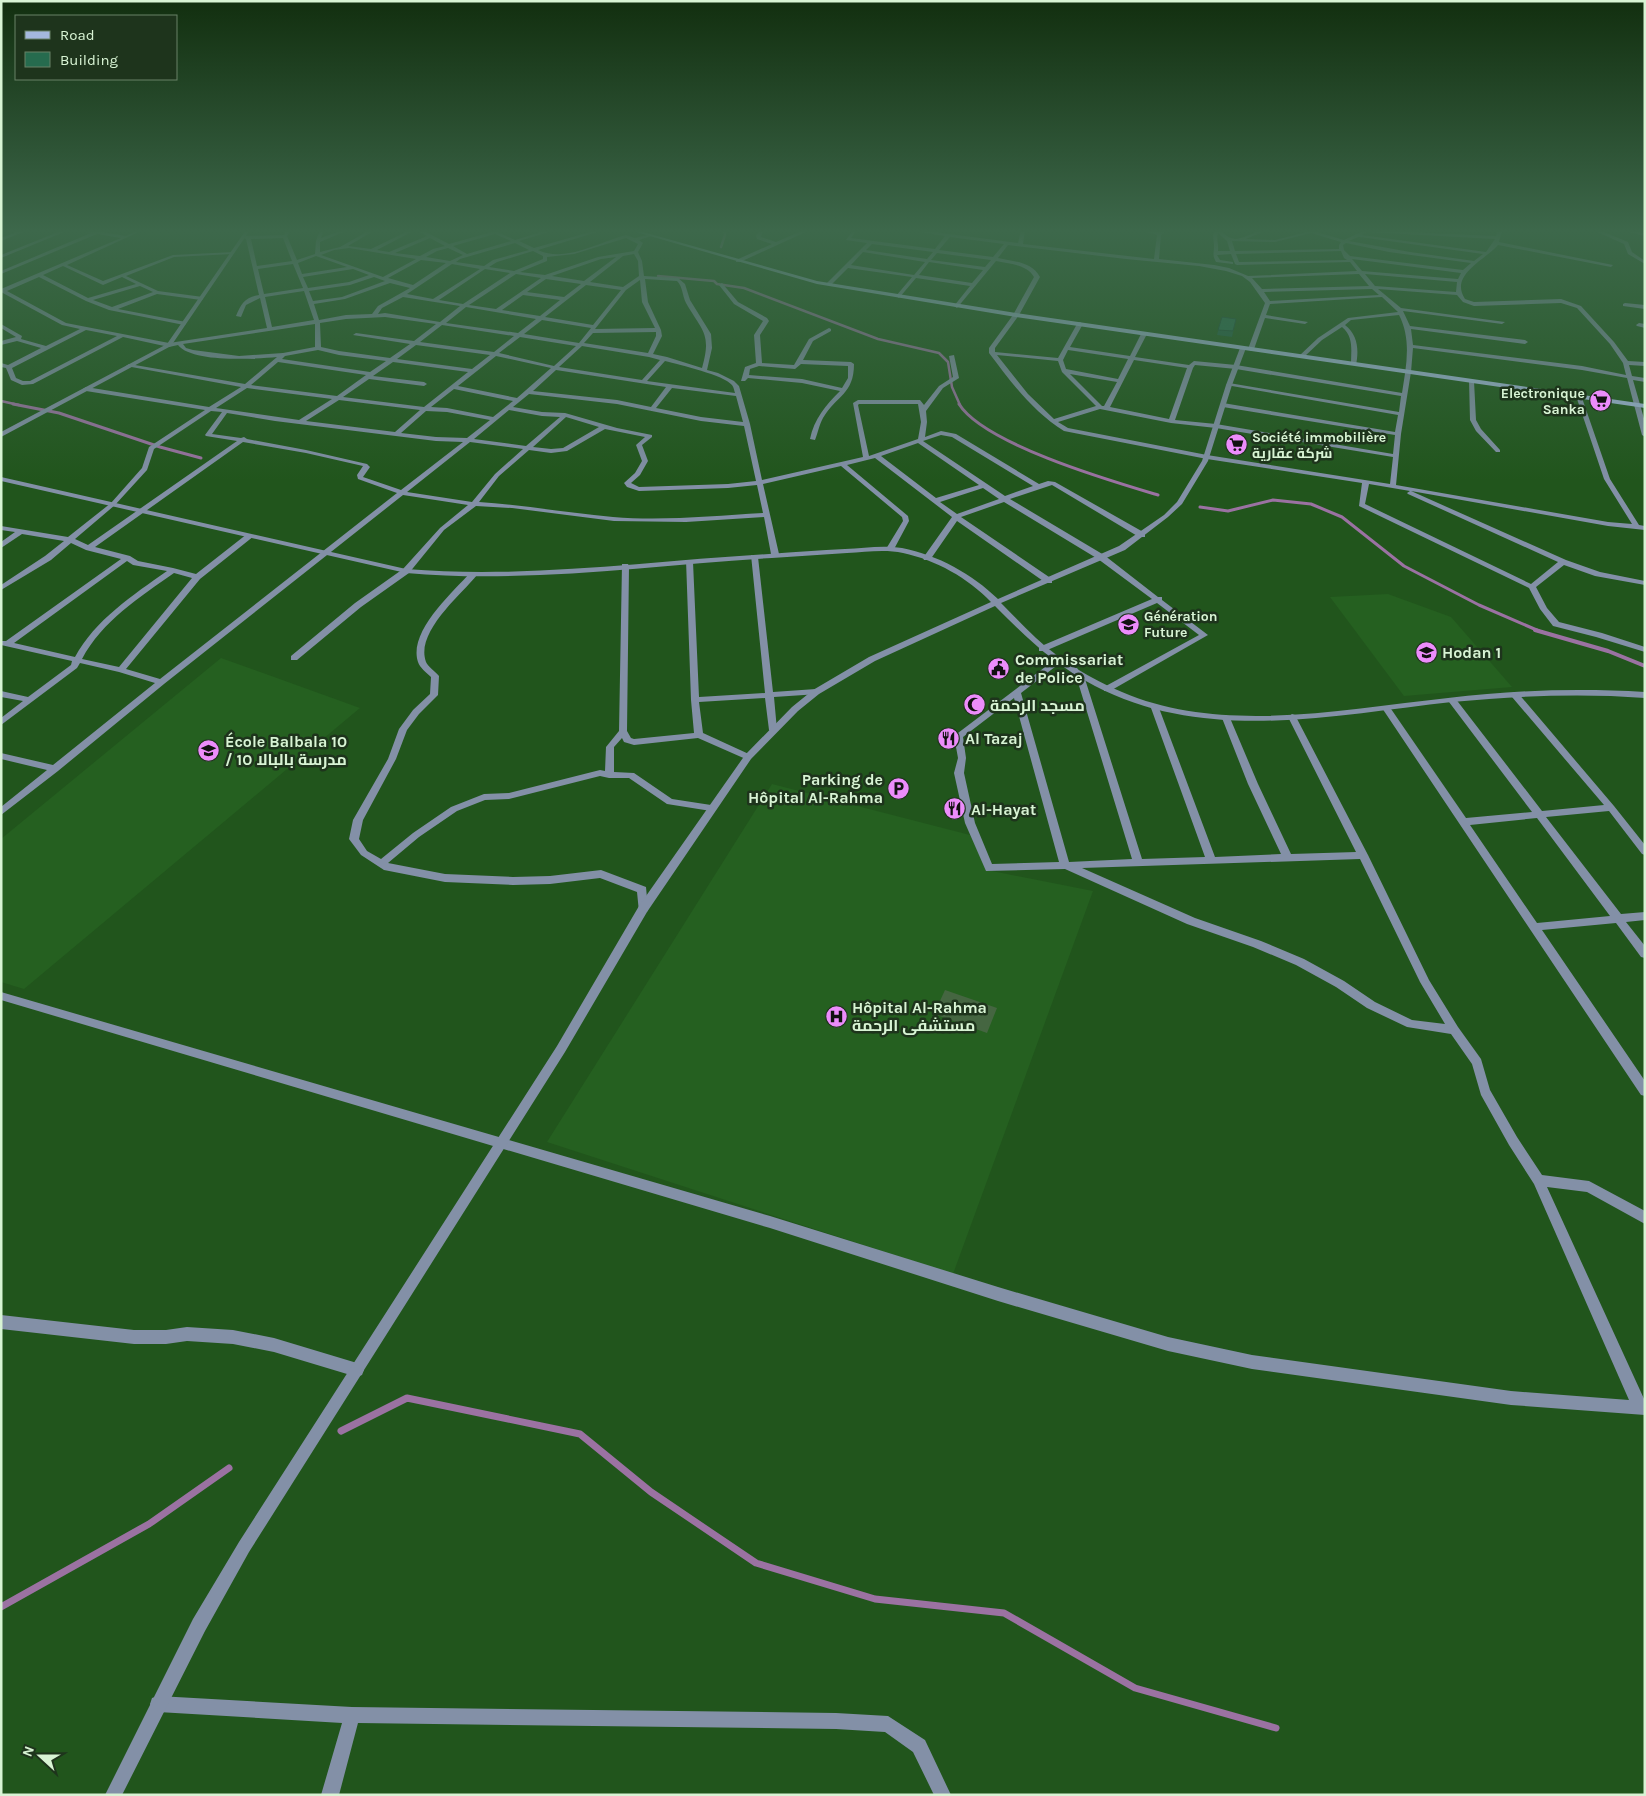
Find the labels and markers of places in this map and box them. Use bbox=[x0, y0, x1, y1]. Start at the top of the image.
place label: Electronique Sanka bbox=[1501, 385, 1585, 418]
supermarket icon: Electronique Sanka bbox=[1589, 389, 1613, 413]
place label: Société immobilière شركة عقارية bbox=[1252, 429, 1386, 462]
supermarket icon: Société immobilière شركة عقارية bbox=[1224, 433, 1248, 457]
place label: Génération Future bbox=[1144, 608, 1218, 641]
school or university icon: Génération Future bbox=[1116, 612, 1140, 636]
school or university icon: Hodan 1 bbox=[1414, 640, 1438, 664]
place label: Hodan 1 bbox=[1442, 643, 1501, 662]
place label: Commissariat de Police bbox=[1015, 650, 1123, 687]
public building icon: Commissariat de Police bbox=[987, 656, 1011, 680]
mosque icon: مسجد الرحمة bbox=[962, 693, 986, 717]
place label: مسجد الرحمة bbox=[990, 696, 1085, 715]
restaurant icon: Al Tazaj bbox=[937, 726, 961, 750]
place label: Al Tazaj bbox=[965, 729, 1023, 748]
place label: École Balbala 10 / مدرسة بالبالا 10 bbox=[225, 732, 347, 769]
school or university icon: École Balbala 10 / مدرسة بالبالا 10 bbox=[197, 738, 221, 762]
place label: Parking de Hôpital Al-Rahma bbox=[748, 770, 883, 807]
parking icon: Parking de Hôpital Al-Rahma bbox=[887, 776, 911, 800]
restaurant icon: Al-Hayat bbox=[943, 797, 967, 821]
place label: Al-Hayat bbox=[971, 800, 1036, 819]
place label: Hôpital Al-Rahma مستشفى الرحمة bbox=[852, 998, 987, 1035]
hospital icon: Hôpital Al-Rahma مستشفى الرحمة bbox=[824, 1004, 848, 1028]

